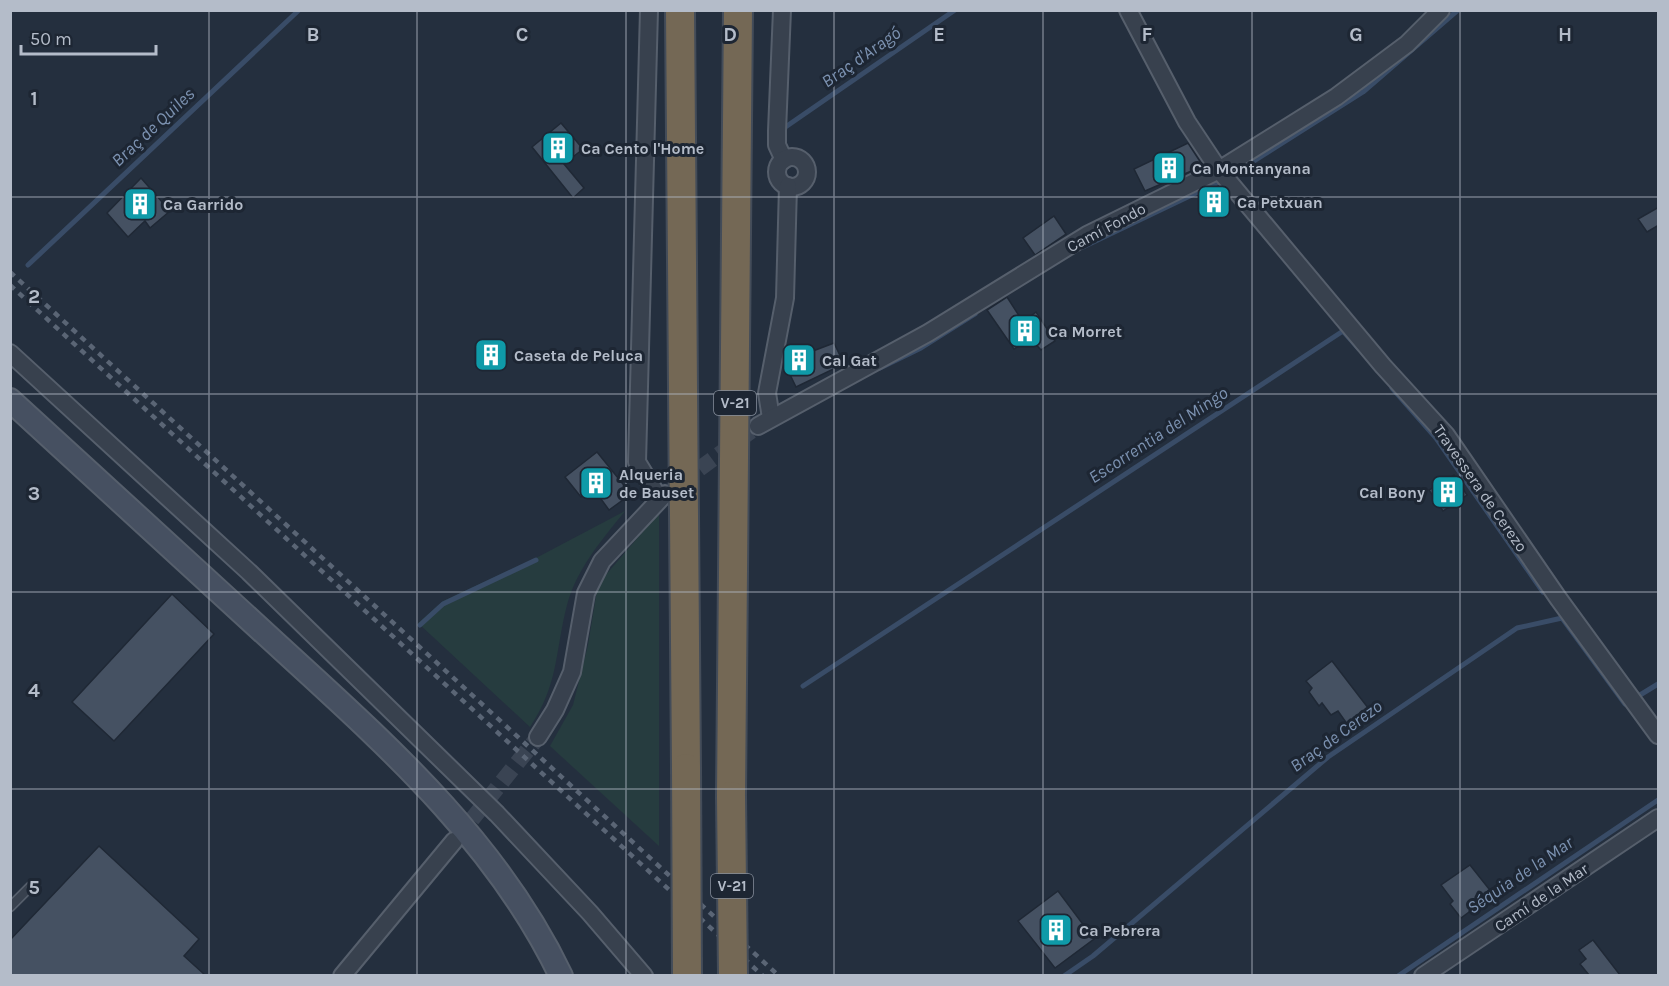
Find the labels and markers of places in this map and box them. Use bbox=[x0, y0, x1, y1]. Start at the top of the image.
building icon: Ca Cento l'Home bbox=[540, 130, 576, 166]
place label: Ca Cento l'Home bbox=[581, 139, 704, 158]
building icon: Ca Montanyana bbox=[1151, 150, 1187, 186]
place label: Ca Montanyana bbox=[1192, 159, 1311, 178]
building icon: Ca Petxuan bbox=[1196, 184, 1232, 220]
building icon: Ca Garrido bbox=[122, 186, 158, 222]
place label: Ca Petxuan bbox=[1237, 193, 1323, 212]
place label: Ca Garrido bbox=[163, 195, 243, 214]
building icon: Ca Morret bbox=[1007, 313, 1043, 349]
place label: Ca Morret bbox=[1048, 322, 1122, 341]
building icon: Caseta de Peluca bbox=[473, 337, 509, 373]
building icon: Cal Gat bbox=[781, 342, 817, 378]
place label: Caseta de Peluca bbox=[514, 346, 643, 365]
place label: Cal Gat bbox=[822, 351, 877, 370]
building icon: Alqueria de Bauset bbox=[578, 465, 614, 501]
place label: Alqueria de Bauset bbox=[619, 465, 694, 502]
building icon: Cal Bony bbox=[1430, 474, 1466, 510]
place label: Cal Bony bbox=[1359, 483, 1425, 502]
building icon: Ca Pebrera bbox=[1038, 912, 1074, 948]
place label: Ca Pebrera bbox=[1079, 921, 1161, 940]

